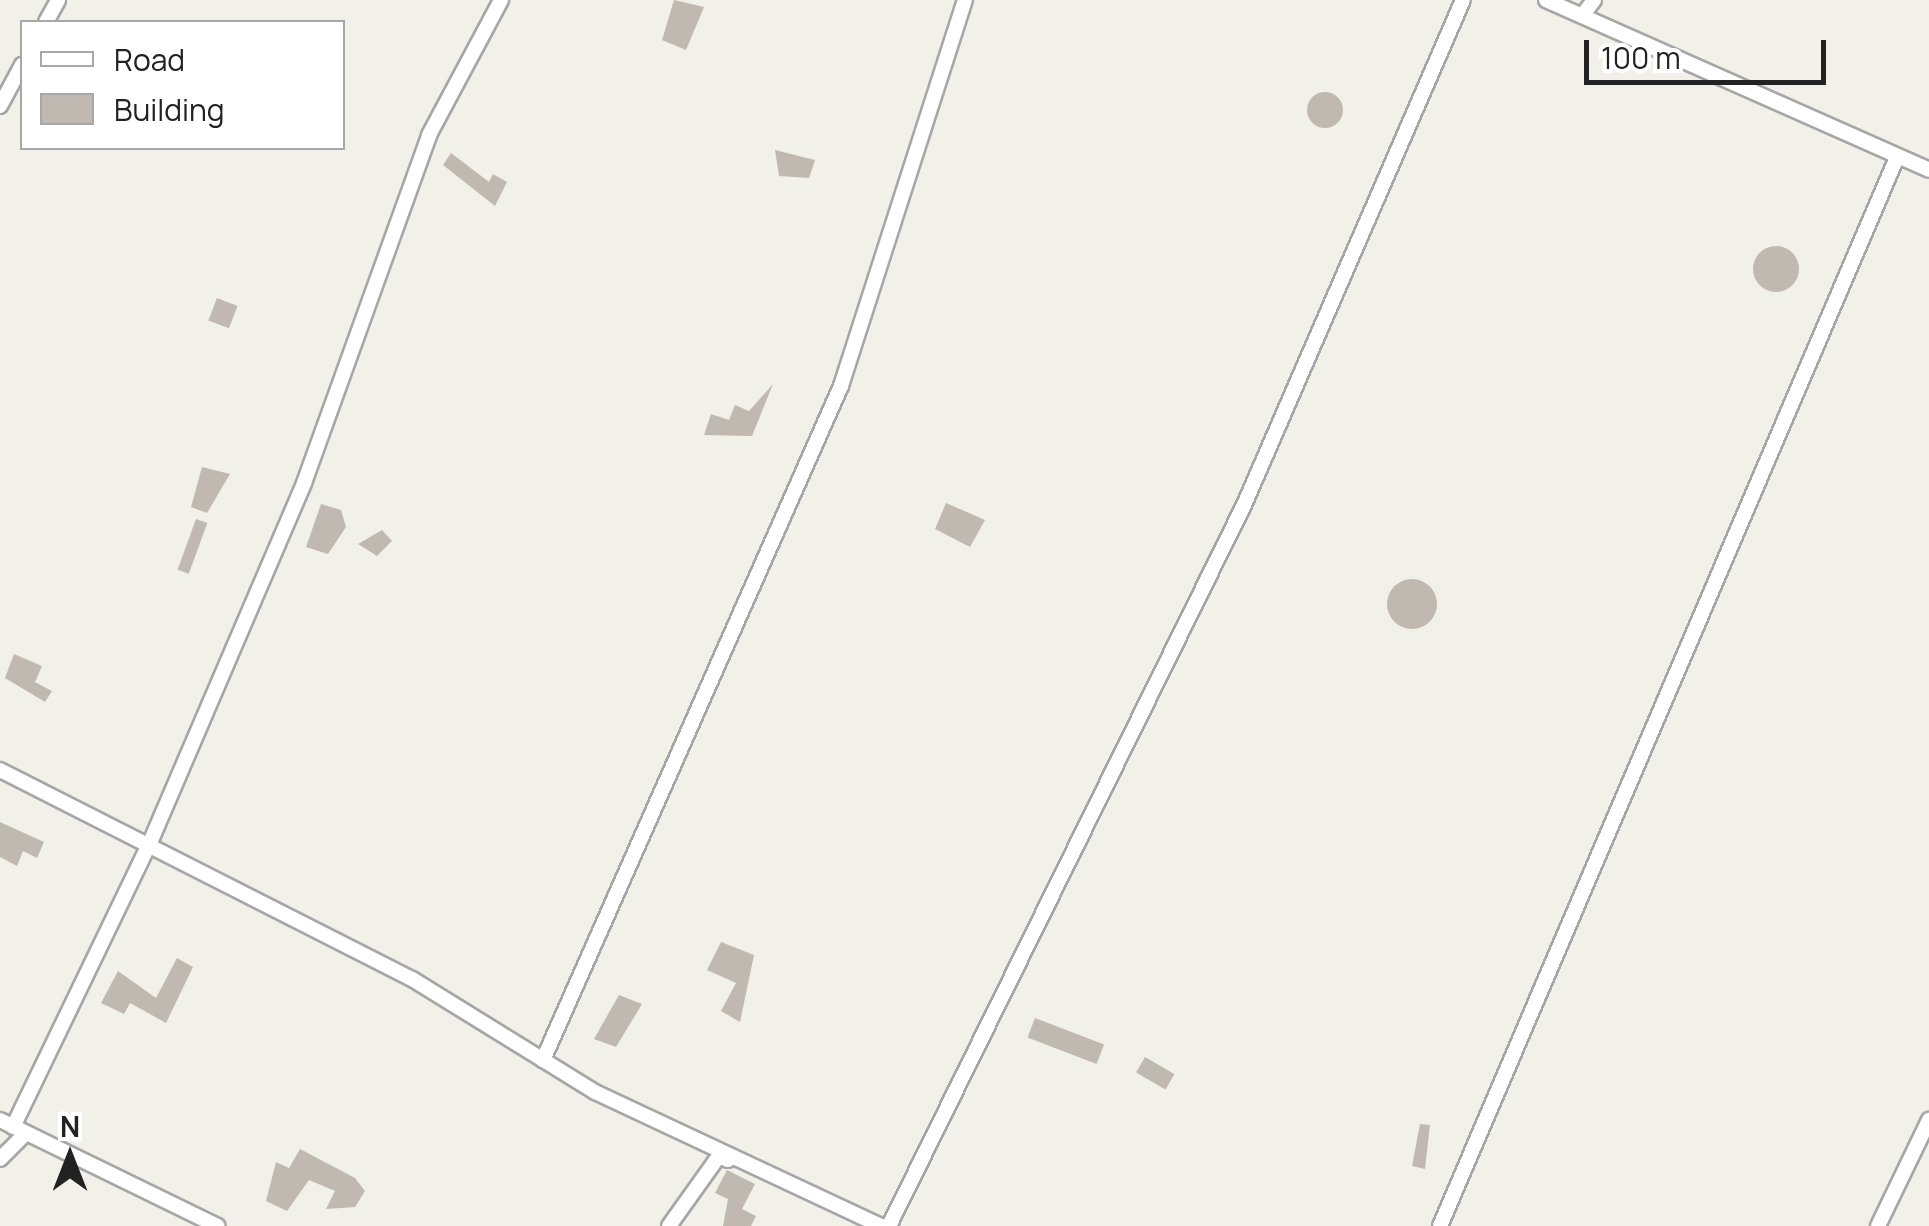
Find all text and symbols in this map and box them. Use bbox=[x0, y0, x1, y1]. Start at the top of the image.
legend bbox=[20, 20, 345, 150]
scale bar bbox=[1589, 20, 1832, 82]
text: 100 m bbox=[1601, 37, 1681, 78]
text: Road bbox=[114, 39, 185, 80]
text: Building bbox=[114, 89, 225, 130]
north arrow bbox=[20, 1106, 120, 1206]
text: N bbox=[60, 1107, 80, 1145]

